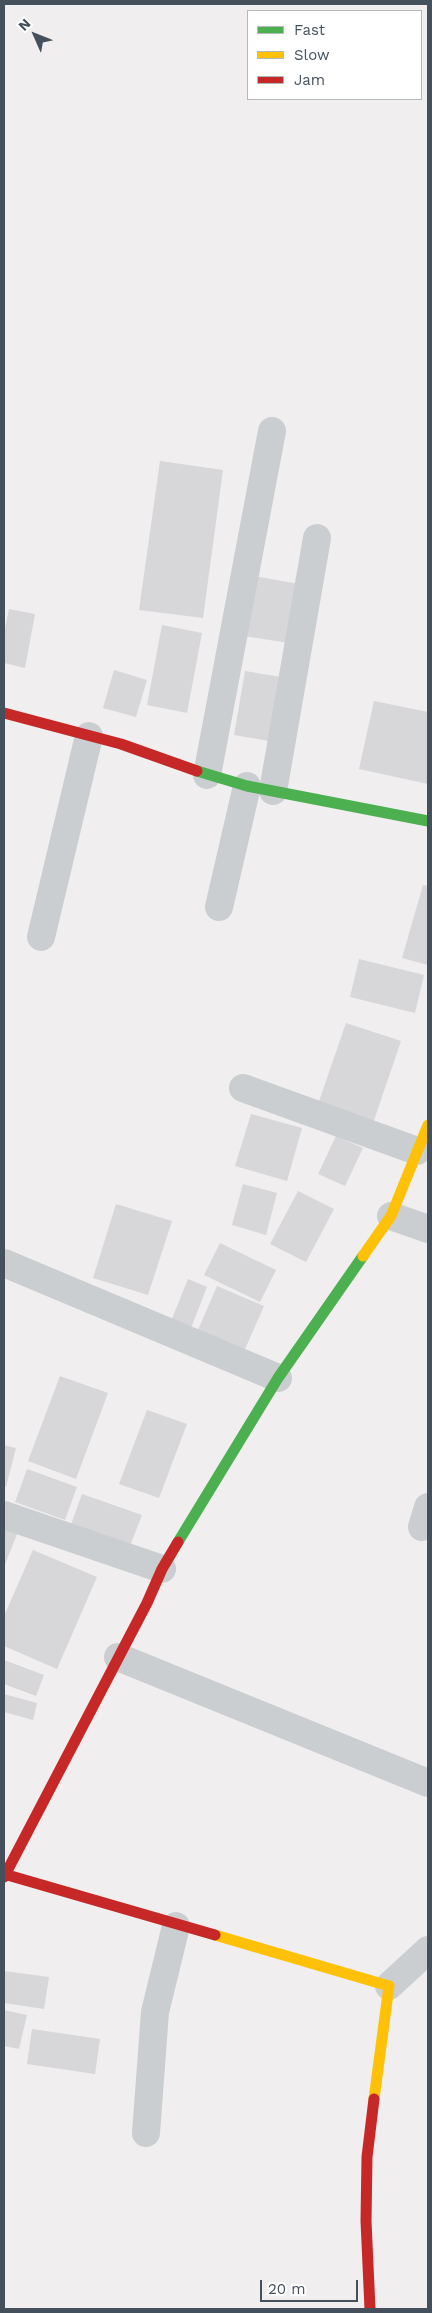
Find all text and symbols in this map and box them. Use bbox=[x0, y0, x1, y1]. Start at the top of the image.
north arrow bbox=[10, 10, 60, 60]
legend bbox=[247, 10, 422, 100]
text: N bbox=[15, 15, 34, 34]
text: Fast bbox=[294, 21, 325, 39]
text: Slow bbox=[294, 46, 330, 64]
text: Jam bbox=[294, 71, 325, 89]
scale bar bbox=[262, 2270, 360, 2302]
text: 20 m bbox=[268, 2280, 306, 2298]

